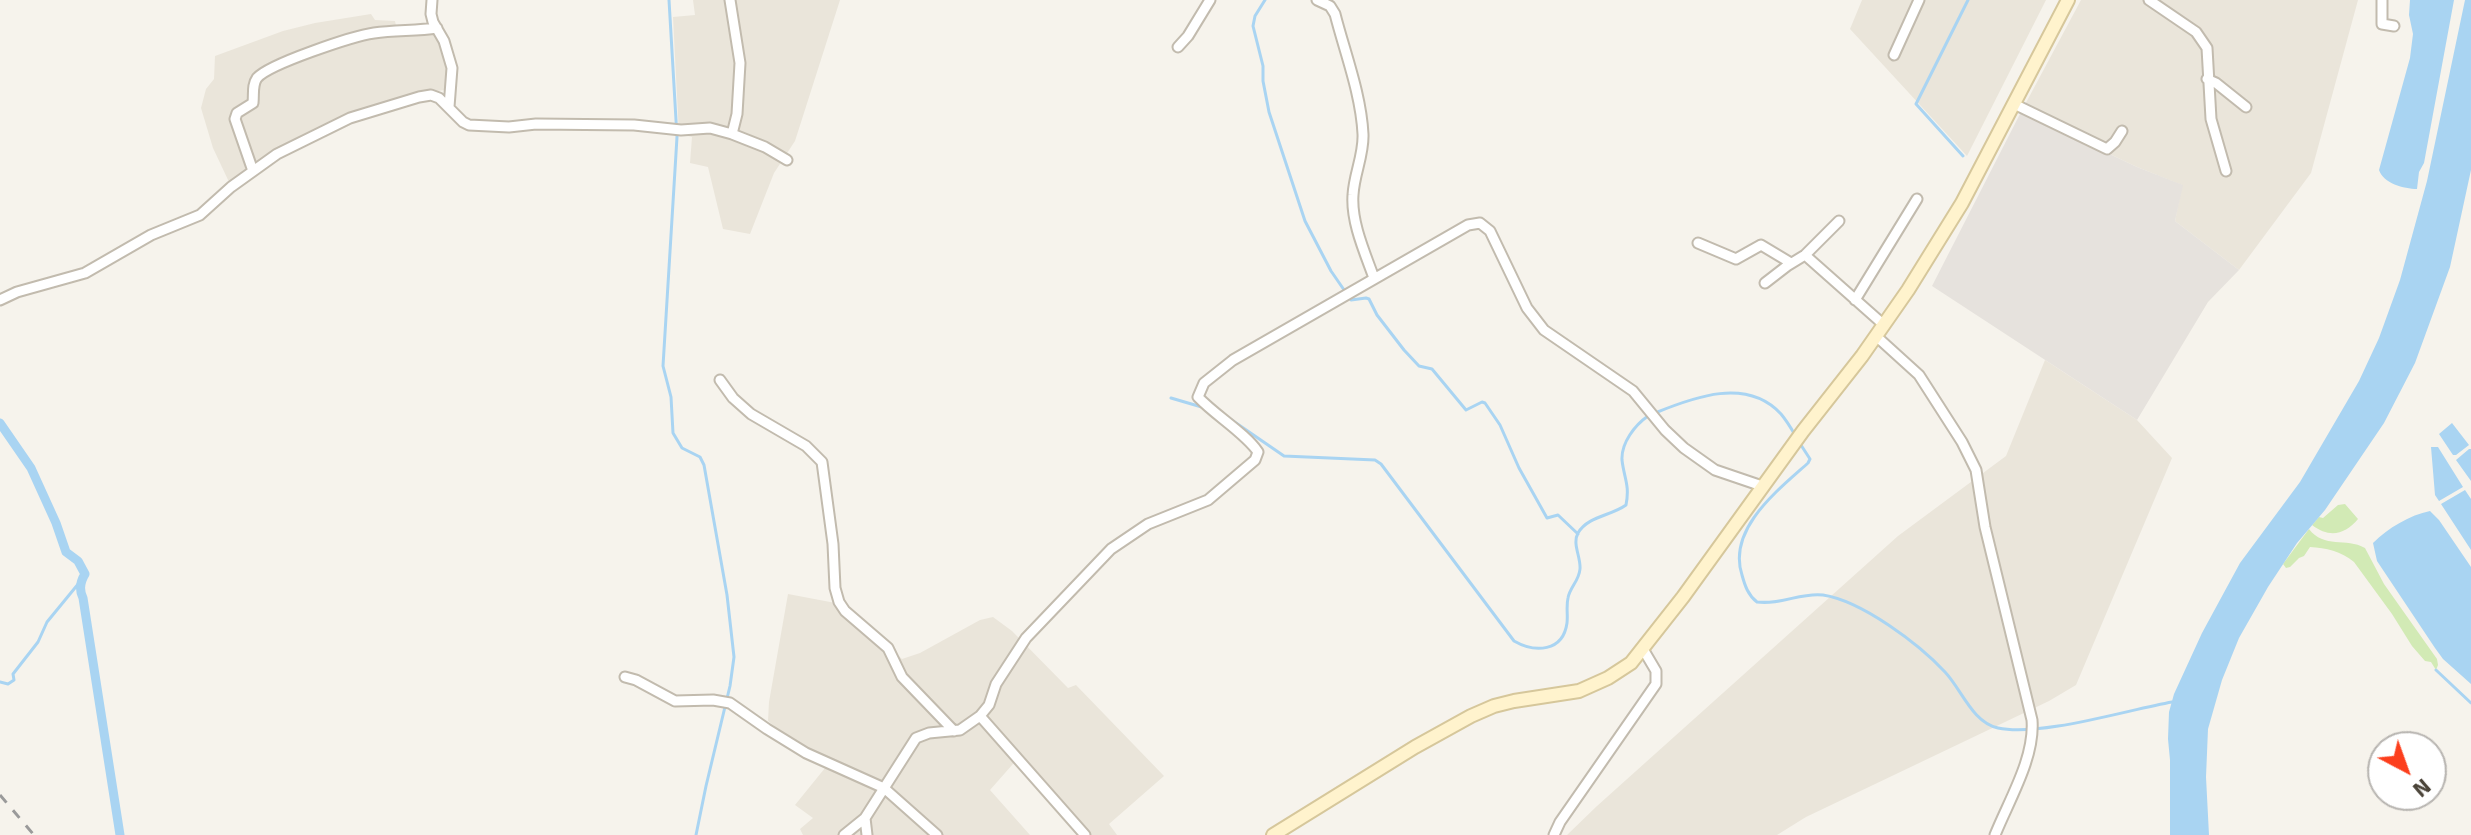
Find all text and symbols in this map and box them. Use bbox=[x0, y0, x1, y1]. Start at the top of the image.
north arrow bbox=[2367, 731, 2447, 811]
text: N bbox=[2407, 773, 2436, 803]

